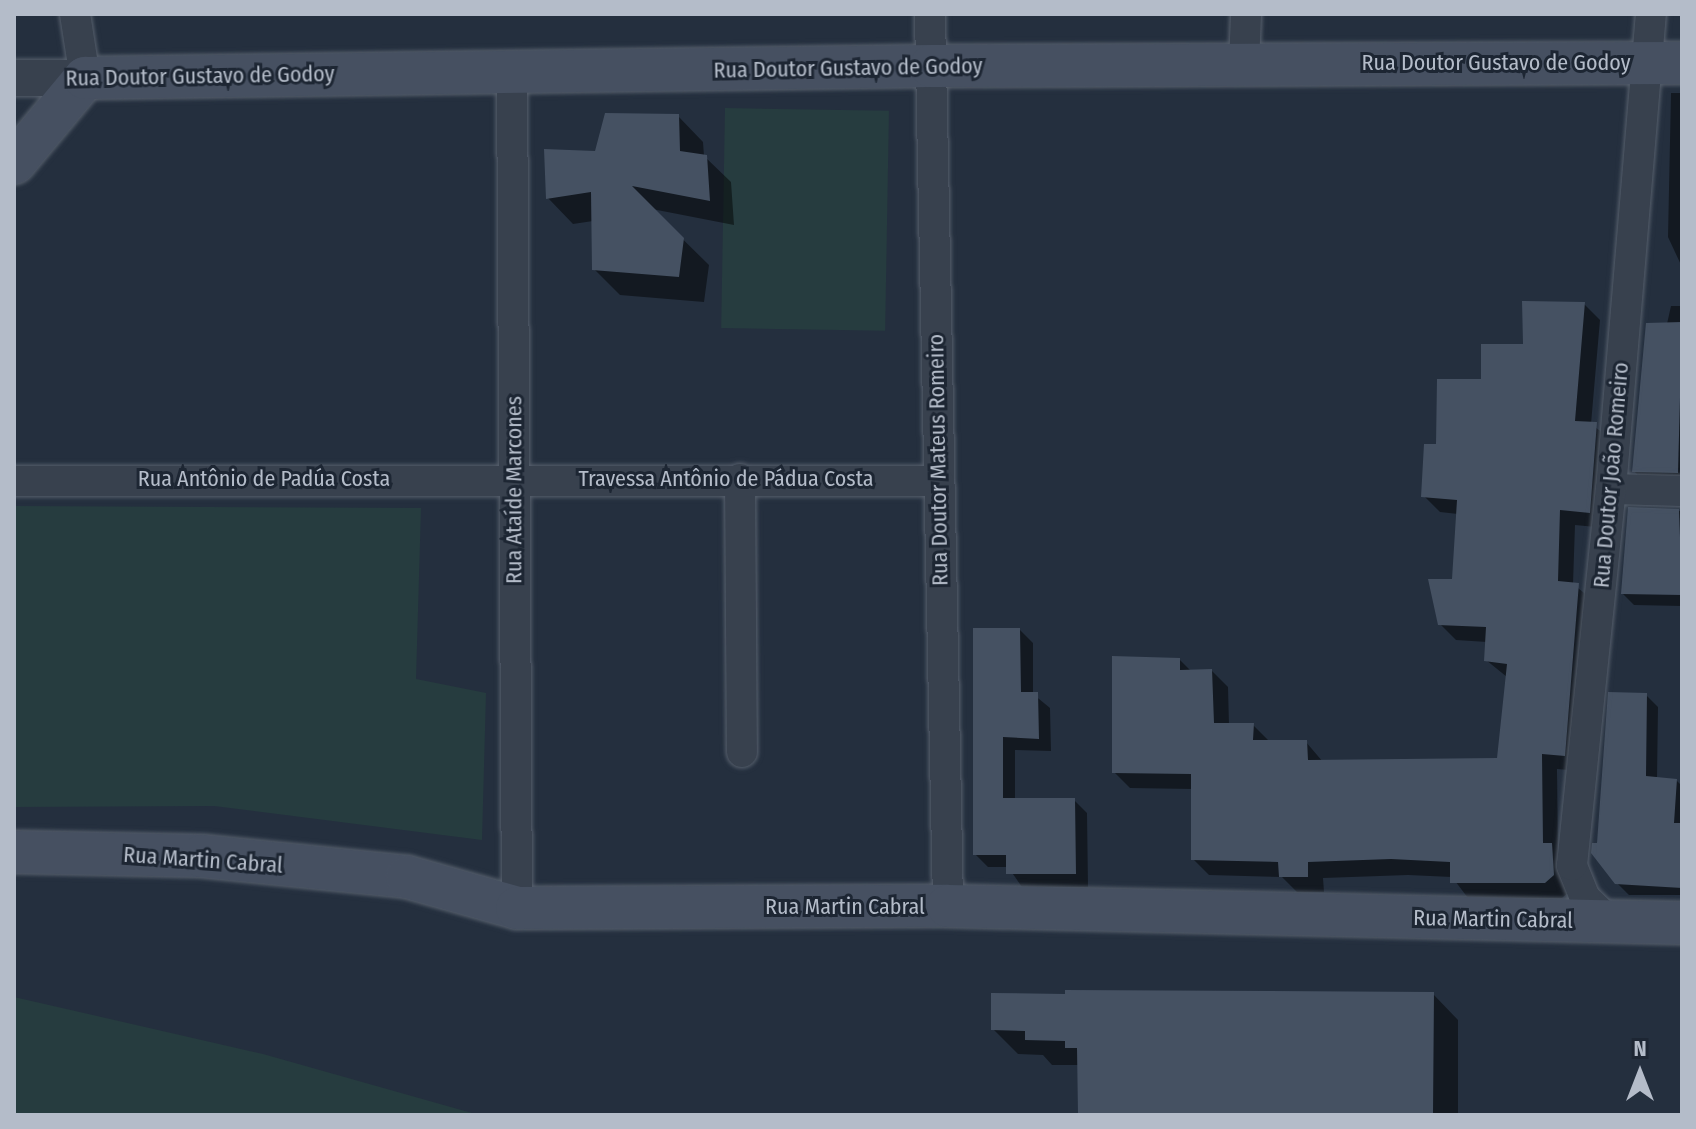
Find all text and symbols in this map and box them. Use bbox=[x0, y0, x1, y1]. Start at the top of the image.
street label: Rua Doutor Gustavo de Godoy bbox=[1361, 50, 1631, 76]
street label: Rua Doutor Gustavo de Godoy bbox=[713, 52, 983, 84]
street label: Rua Doutor Gustavo de Godoy bbox=[65, 60, 335, 92]
street label: Rua Doutor Mateus Romeiro bbox=[923, 334, 953, 586]
street label: Rua Doutor João Romeiro bbox=[1588, 361, 1634, 589]
street label: Rua Ataíde Marcones bbox=[501, 396, 527, 584]
street label: Rua Antônio de Padúa Costa bbox=[138, 466, 390, 492]
street label: Travessa Antônio de Pádua Costa bbox=[578, 466, 874, 492]
street label: Rua Martin Cabral bbox=[122, 841, 284, 879]
street label: Rua Martin Cabral bbox=[765, 894, 925, 920]
street label: Rua Martin Cabral bbox=[1413, 904, 1573, 934]
north arrow bbox=[1600, 1033, 1680, 1113]
text: N bbox=[1633, 1035, 1647, 1062]

